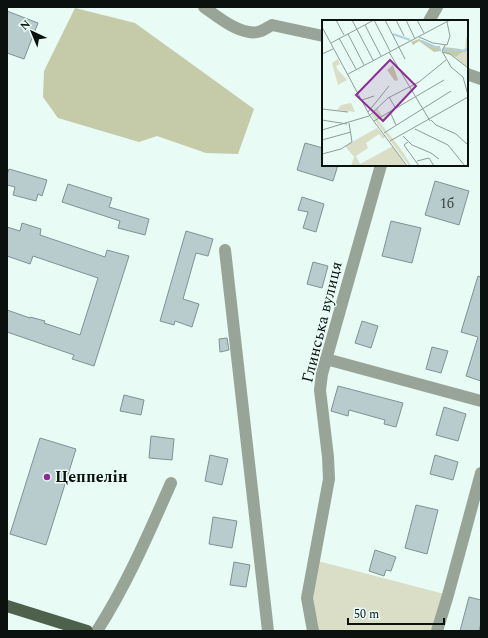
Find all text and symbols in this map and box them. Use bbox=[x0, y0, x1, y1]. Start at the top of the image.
north arrow bbox=[12, 12, 52, 52]
text: N bbox=[16, 16, 35, 34]
inset map bbox=[322, 20, 468, 166]
house number: 1б bbox=[440, 193, 454, 214]
street label: Глинська вулиця bbox=[295, 259, 349, 385]
place label: Цеппелін bbox=[55, 465, 128, 489]
marker: Цеппелін bbox=[42, 472, 52, 482]
scale bar bbox=[348, 600, 444, 626]
text: 50 m bbox=[354, 605, 379, 624]

